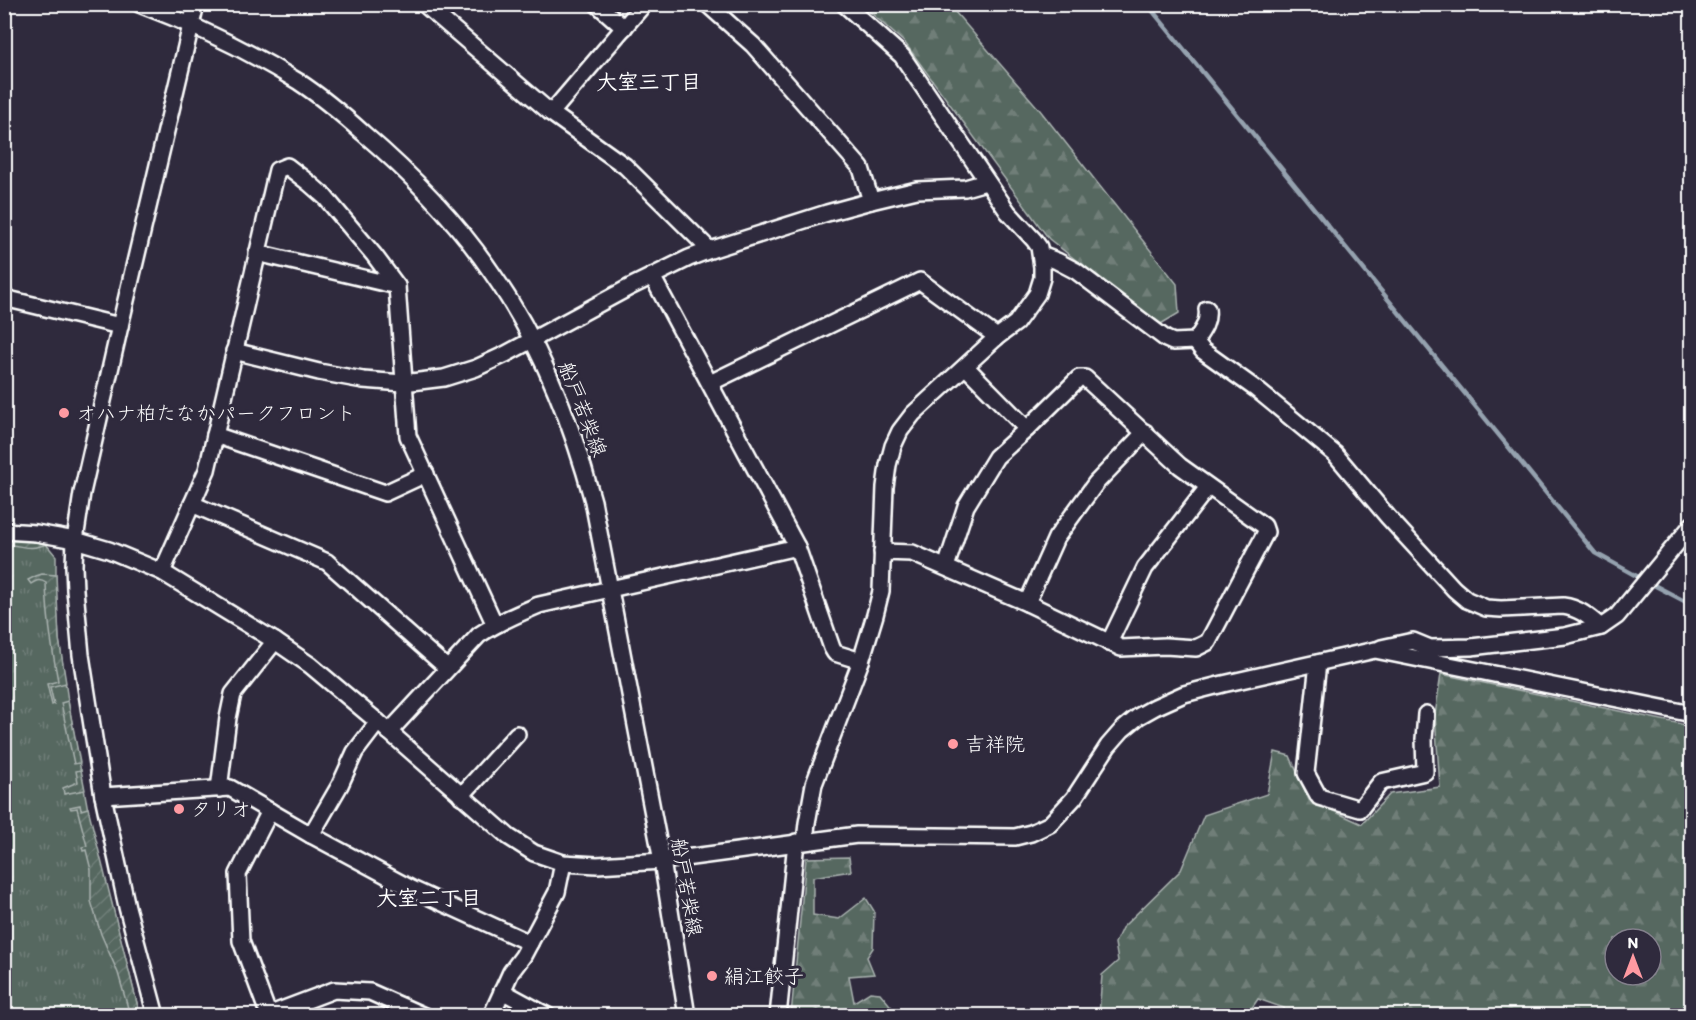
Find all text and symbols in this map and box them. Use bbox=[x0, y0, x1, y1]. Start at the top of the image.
district label: 大室三丁目 bbox=[597, 69, 702, 94]
street label: 船戸若柴線 bbox=[554, 358, 612, 460]
place label: オハナ柏たなかパークフロント bbox=[76, 401, 356, 425]
marker: オハナ柏たなかパークフロント bbox=[57, 406, 71, 420]
place label: 吉祥院 bbox=[965, 732, 1025, 756]
marker: 吉祥院 bbox=[946, 737, 960, 751]
place label: タリオ bbox=[191, 797, 251, 821]
marker: タリオ bbox=[172, 802, 186, 816]
street label: 船戸若柴線 bbox=[666, 836, 708, 938]
district label: 大室二丁目 bbox=[377, 885, 482, 910]
north arrow bbox=[1603, 927, 1663, 987]
text: N bbox=[1628, 933, 1638, 952]
place label: 絹江餃子 bbox=[724, 964, 804, 988]
marker: 絹江餃子 bbox=[705, 969, 719, 983]

